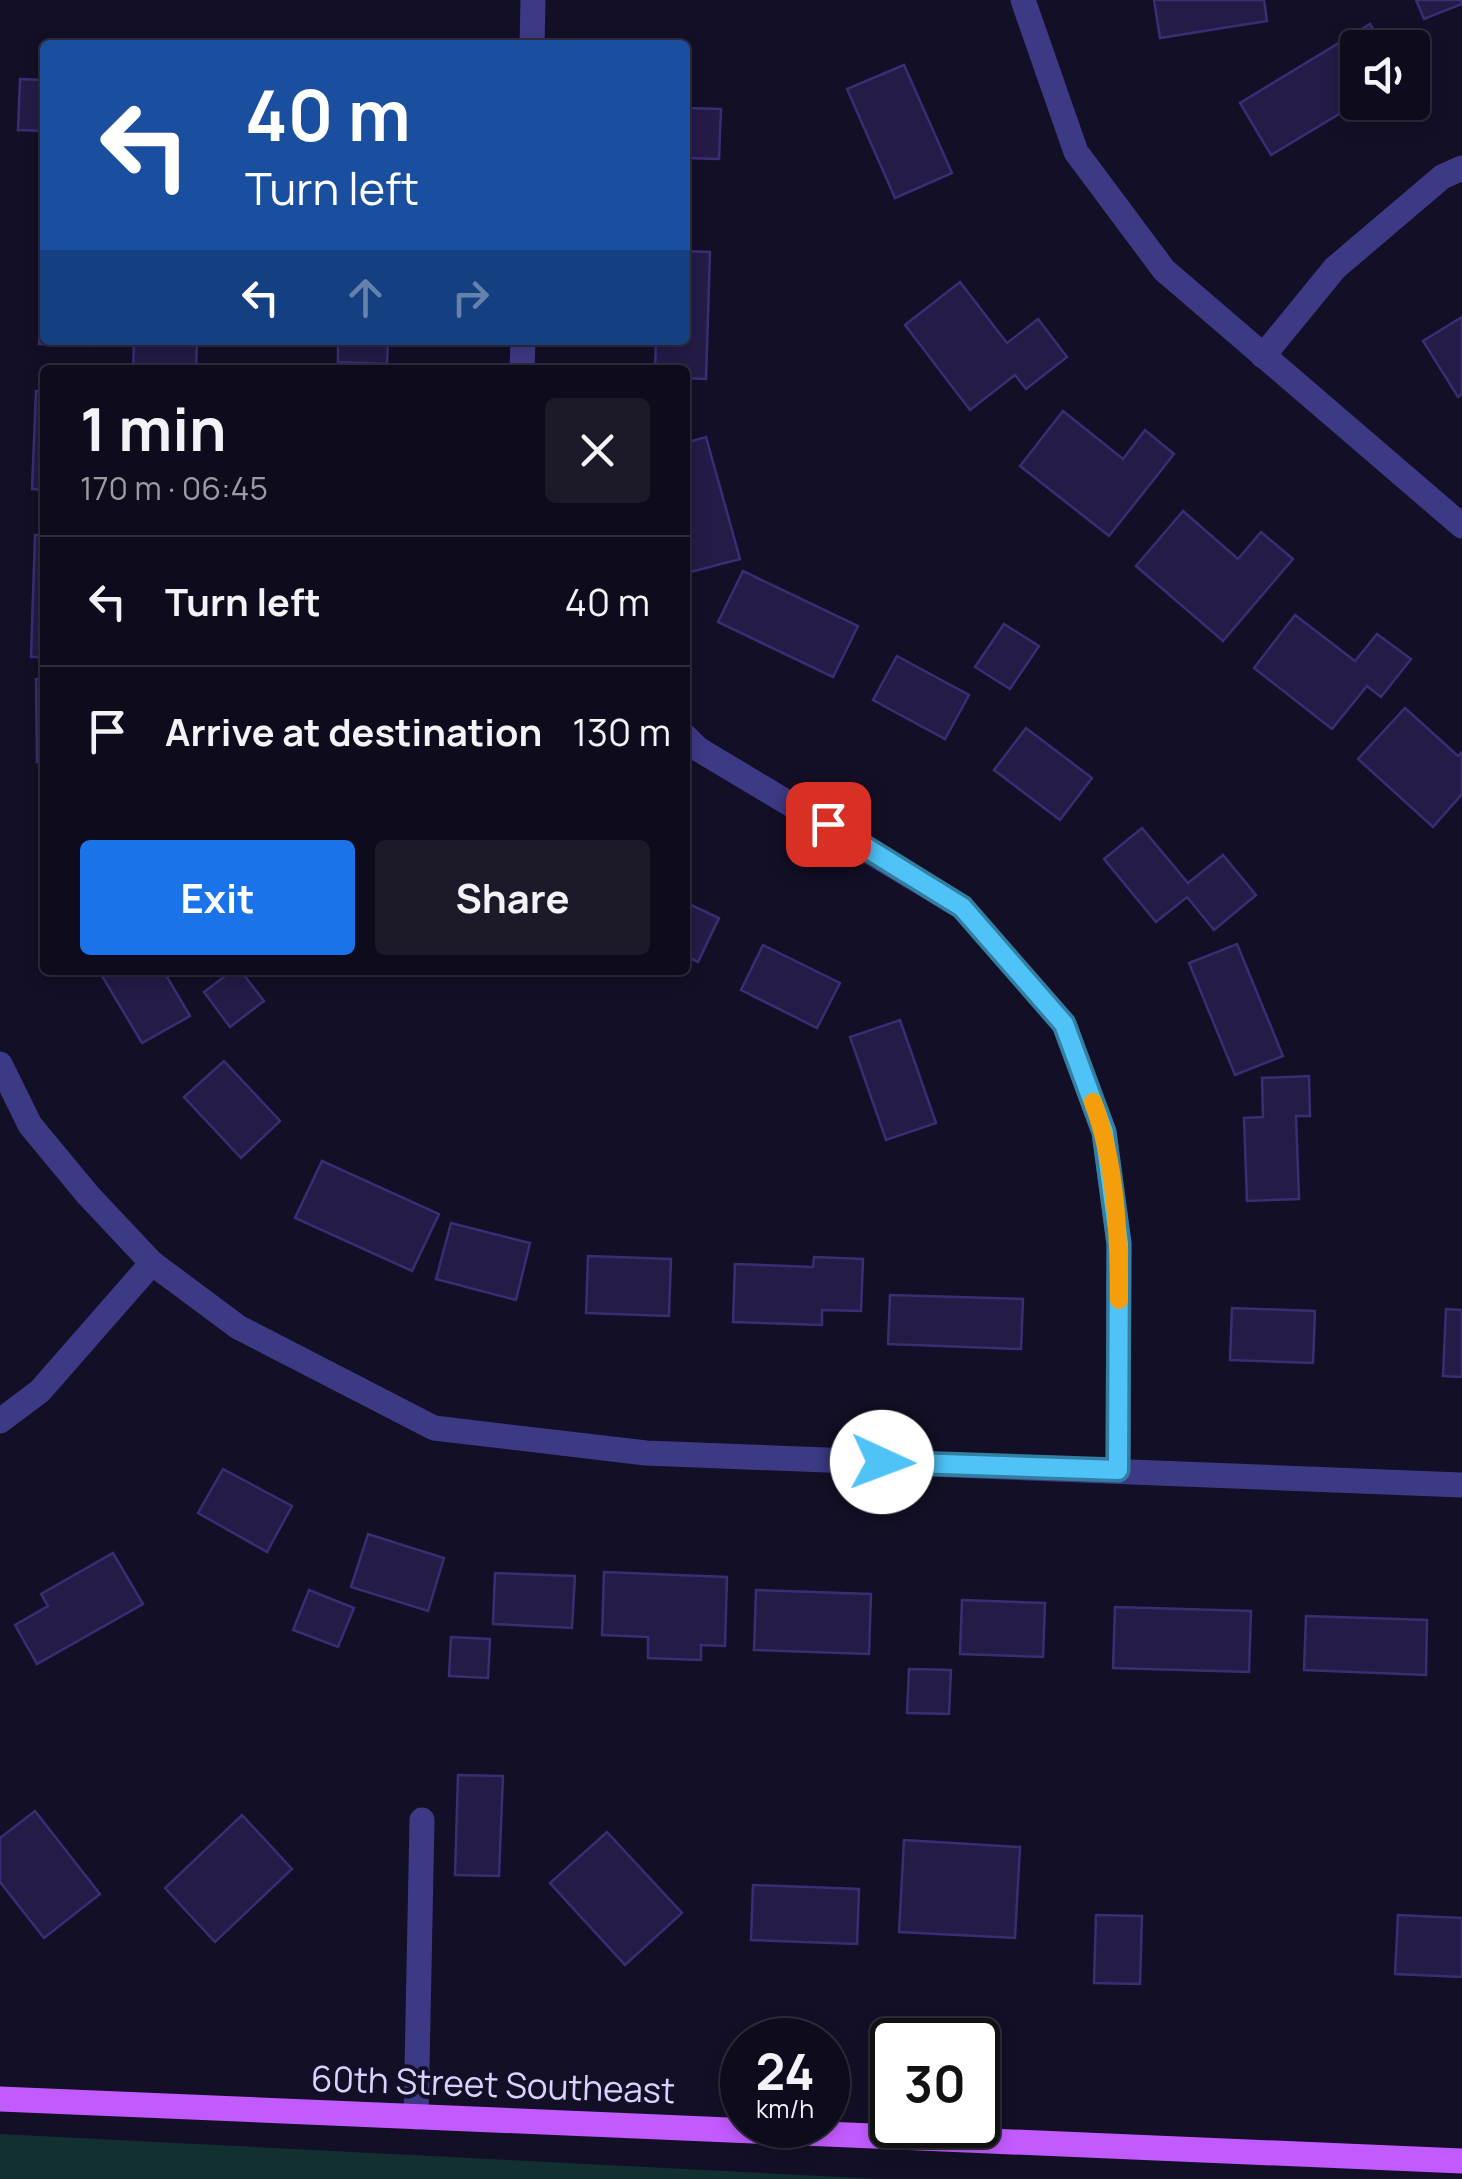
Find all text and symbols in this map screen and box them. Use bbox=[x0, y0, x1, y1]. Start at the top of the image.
map controls bbox=[1340, 30, 1430, 120]
button: sound bbox=[1340, 30, 1430, 120]
text: 40 m bbox=[245, 66, 411, 162]
icon: left bbox=[80, 80, 210, 210]
text: Turn left bbox=[245, 157, 419, 219]
icon: left bbox=[233, 270, 288, 325]
icon: ahead bbox=[338, 270, 393, 325]
icon: right bbox=[443, 270, 498, 325]
text: 1 min bbox=[80, 387, 227, 469]
button: close bbox=[545, 398, 650, 503]
text: 170 m · 06:45 bbox=[80, 466, 268, 510]
icon: left bbox=[80, 574, 135, 629]
text: Turn left bbox=[165, 575, 321, 627]
text: 40 m bbox=[565, 575, 650, 627]
icon: arrive bbox=[80, 704, 135, 759]
text: Arrive at destination bbox=[165, 705, 542, 757]
text: 130 m bbox=[572, 705, 671, 757]
pin bbox=[786, 782, 871, 867]
icon: arrive bbox=[801, 797, 856, 852]
button: Exit bbox=[80, 840, 355, 955]
button: Share bbox=[375, 840, 650, 955]
position arrow bbox=[830, 1410, 934, 1514]
speed limit sign: 30 bbox=[870, 2018, 1000, 2148]
text: 24 bbox=[755, 2037, 815, 2105]
street label: 60th Street Southeast bbox=[310, 2054, 676, 2114]
text: km/h bbox=[756, 2091, 814, 2126]

